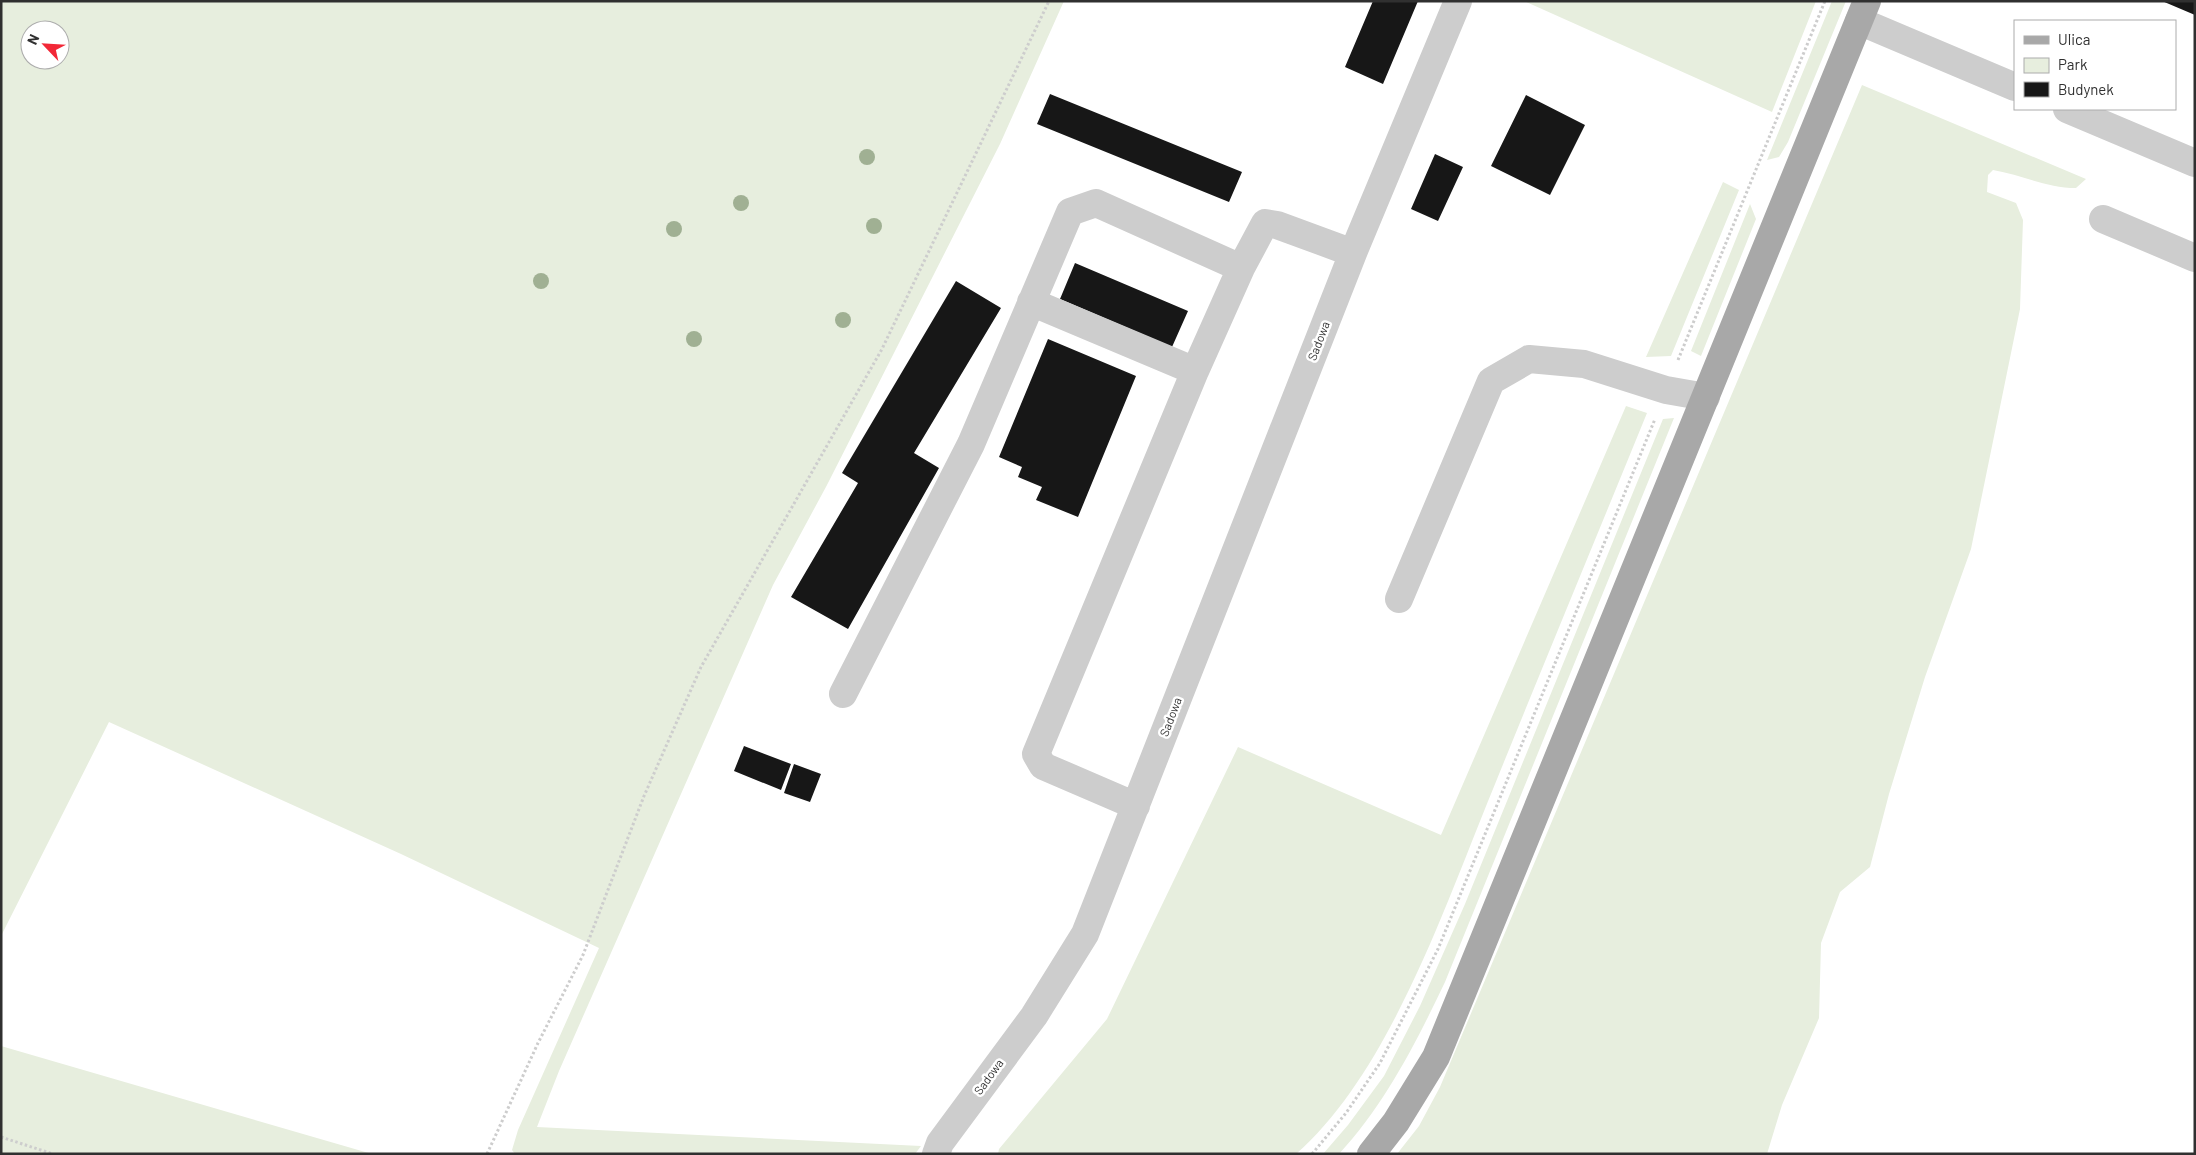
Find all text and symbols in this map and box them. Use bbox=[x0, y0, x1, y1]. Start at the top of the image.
north arrow bbox=[20, 20, 70, 70]
legend bbox=[2014, 20, 2176, 110]
text: Ulica bbox=[2058, 30, 2090, 48]
text: N bbox=[23, 31, 42, 47]
text: Park bbox=[2058, 55, 2088, 73]
text: Budynek bbox=[2058, 80, 2114, 98]
street label: Sadowa bbox=[1304, 319, 1332, 362]
street label: Sadowa bbox=[1156, 695, 1184, 738]
street label: Sadowa bbox=[971, 1056, 1006, 1097]

